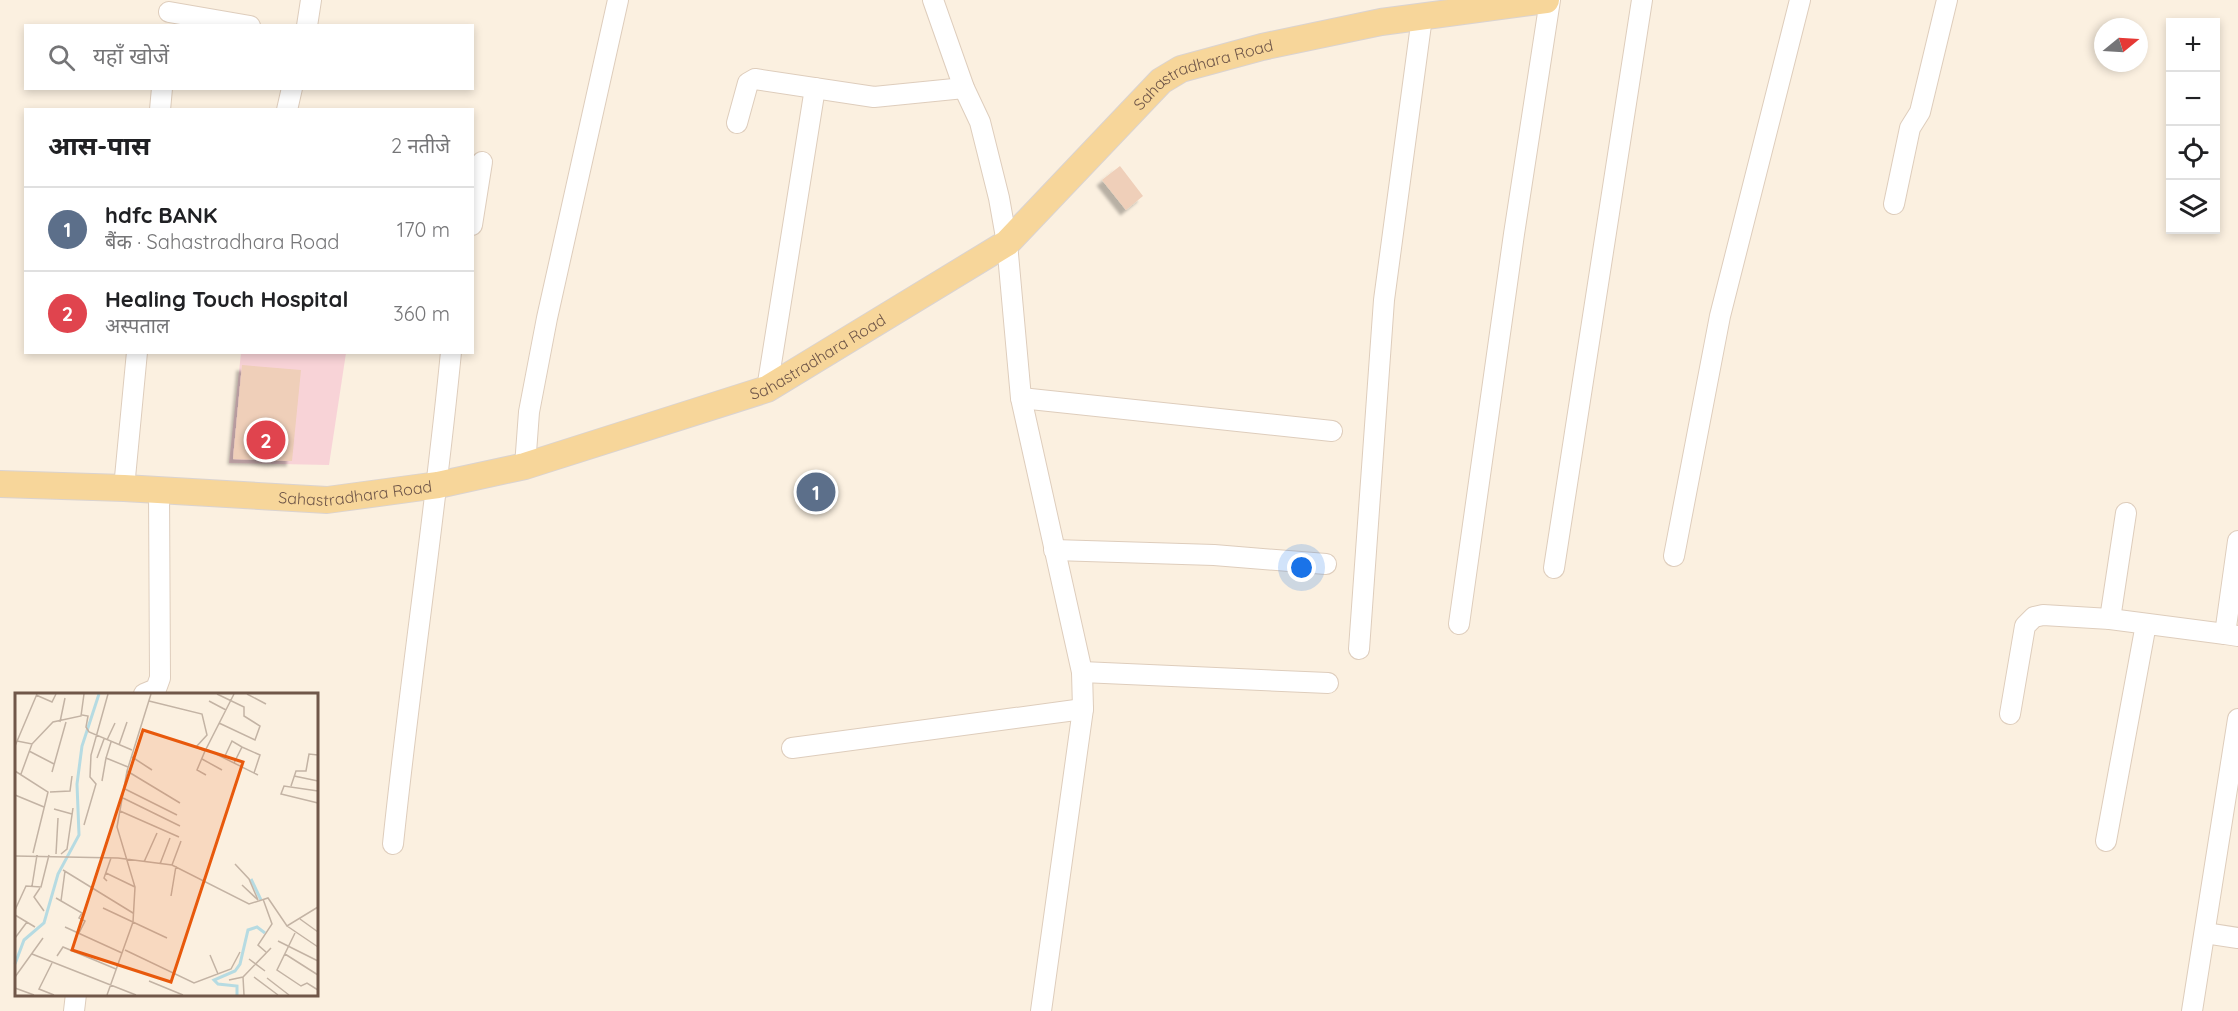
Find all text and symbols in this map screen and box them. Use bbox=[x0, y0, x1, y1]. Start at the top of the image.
north arrow bbox=[2094, 18, 2148, 72]
map controls bbox=[2166, 18, 2220, 234]
button: + bbox=[2166, 18, 2220, 72]
search box bbox=[24, 24, 474, 90]
street label: Sahastradhara Road bbox=[1129, 35, 1275, 114]
icon: search bbox=[45, 41, 78, 74]
text: यहाँ खोजें bbox=[93, 42, 169, 70]
button: − bbox=[2166, 72, 2220, 126]
button: locate bbox=[2166, 126, 2220, 180]
text: आस-पास bbox=[48, 129, 150, 162]
text: 2 नतीजे bbox=[391, 133, 450, 158]
button: layers bbox=[2166, 180, 2220, 234]
text: hdfc BANK bbox=[105, 201, 217, 229]
text: 1 bbox=[64, 217, 71, 242]
text: 170 m bbox=[397, 217, 450, 242]
text: बैंक · Sahastradhara Road bbox=[105, 229, 339, 254]
text: Healing Touch Hospital bbox=[105, 285, 348, 313]
text: 2 bbox=[62, 301, 73, 326]
text: 360 m bbox=[393, 301, 450, 326]
street label: Sahastradhara Road bbox=[747, 309, 889, 404]
text: अस्पताल bbox=[105, 313, 170, 338]
pin: 2 bbox=[246, 418, 286, 462]
pin: 1 bbox=[796, 470, 836, 514]
street label: Sahastradhara Road bbox=[278, 476, 433, 510]
your location bbox=[1287, 553, 1316, 582]
inset map bbox=[15, 693, 318, 996]

